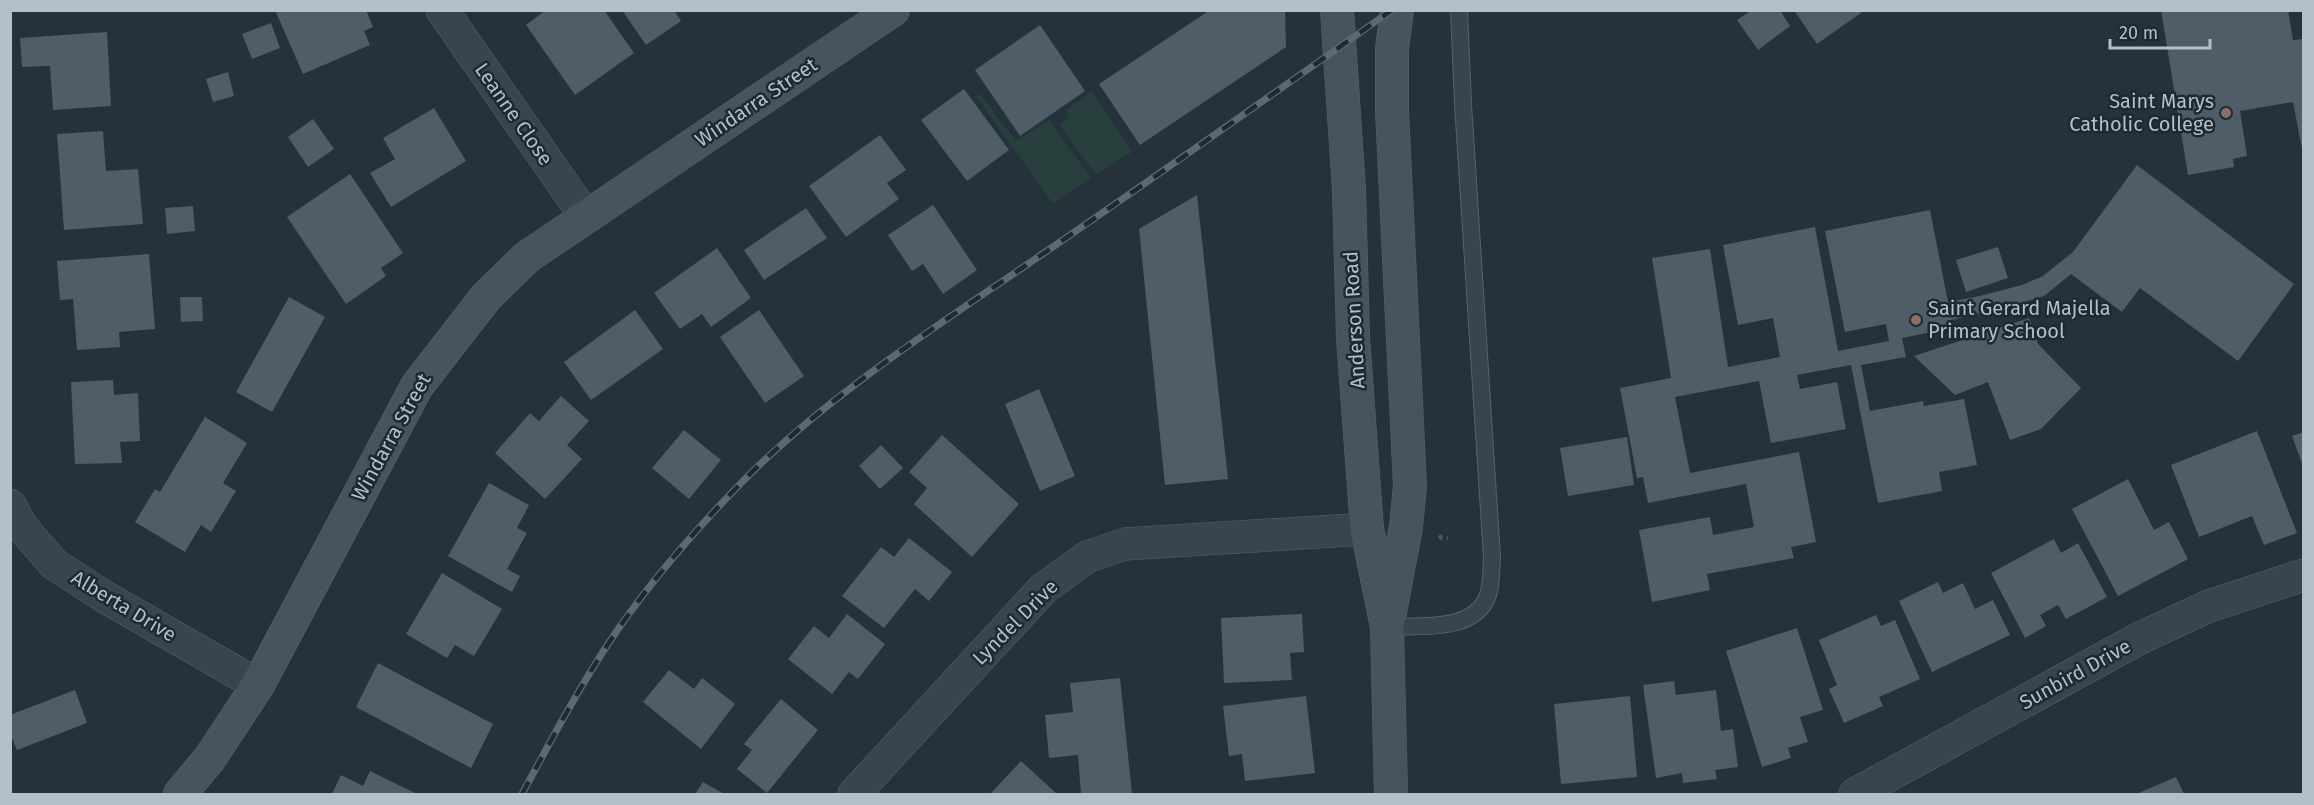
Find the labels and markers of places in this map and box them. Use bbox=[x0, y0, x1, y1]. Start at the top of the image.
place label: Saint Marys Catholic College bbox=[2069, 89, 2214, 136]
marker: Saint Marys Catholic College bbox=[2219, 106, 2233, 120]
place label: Saint Gerard Majella Primary School bbox=[1928, 296, 2111, 343]
marker: Saint Gerard Majella Primary School bbox=[1909, 313, 1923, 327]

